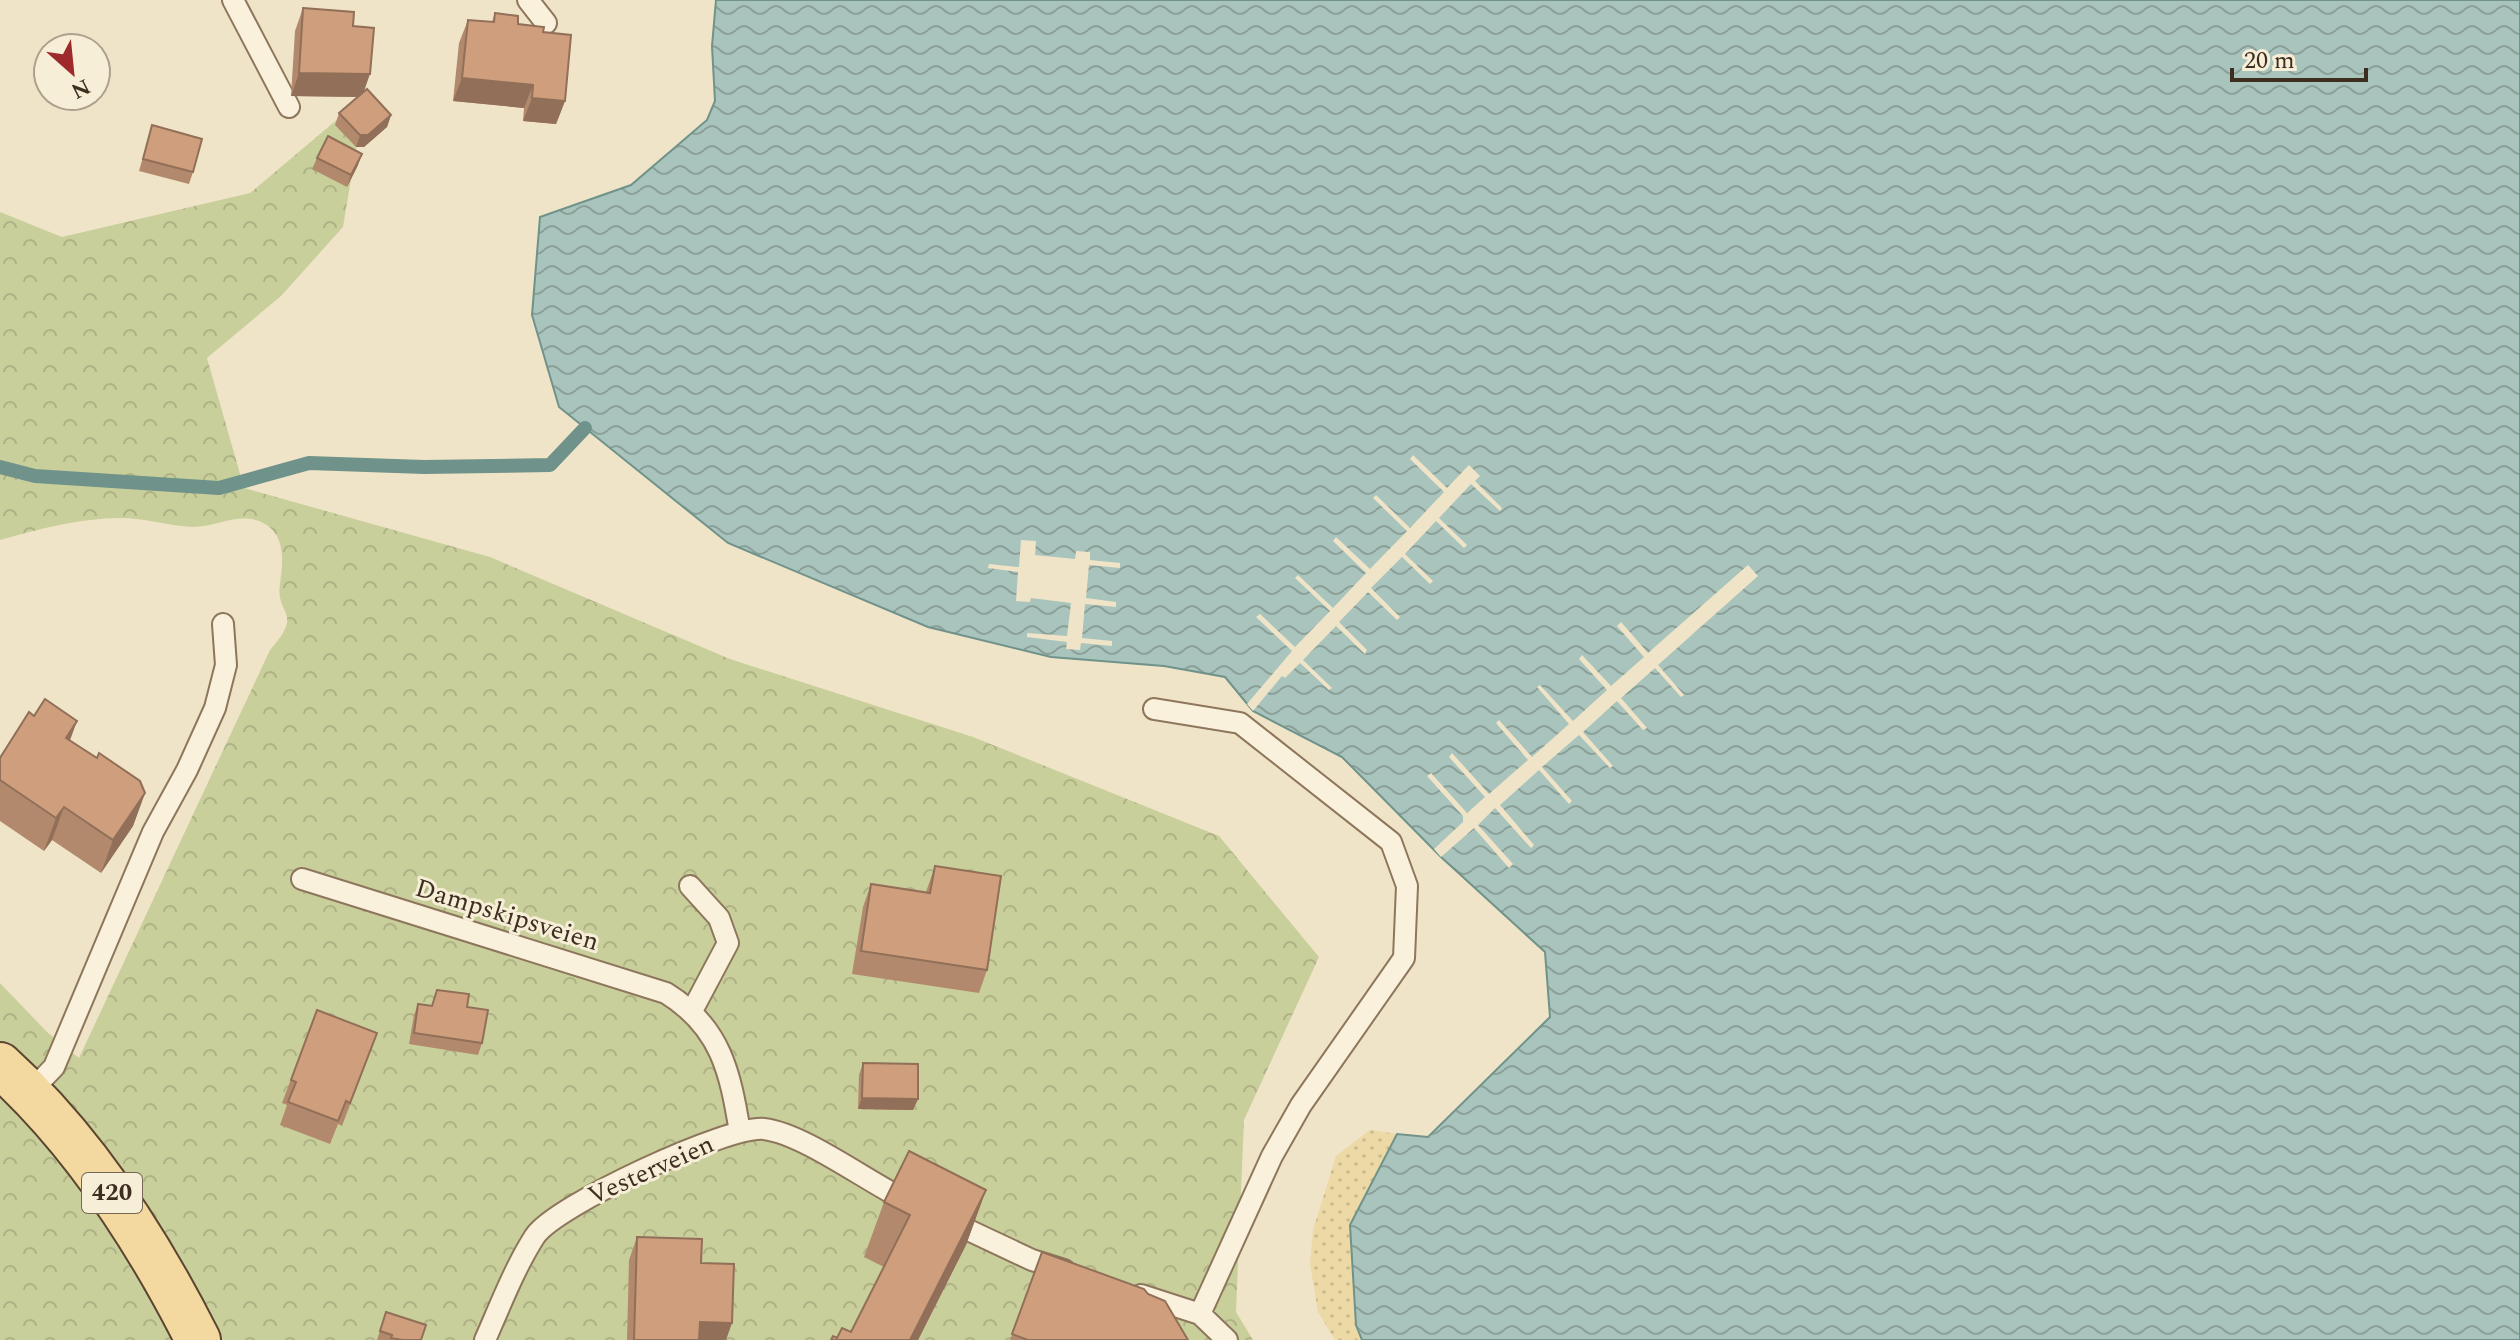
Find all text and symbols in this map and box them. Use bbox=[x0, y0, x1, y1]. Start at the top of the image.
north arrow bbox=[32, 32, 112, 112]
scale bar bbox=[2232, 32, 2366, 82]
text: 20 m bbox=[2244, 43, 2295, 79]
text: N bbox=[65, 70, 96, 107]
street label: Dampskipsveien bbox=[410, 868, 604, 962]
street label: Vesterveien bbox=[581, 1124, 721, 1216]
road number: 420 bbox=[82, 1173, 142, 1213]

